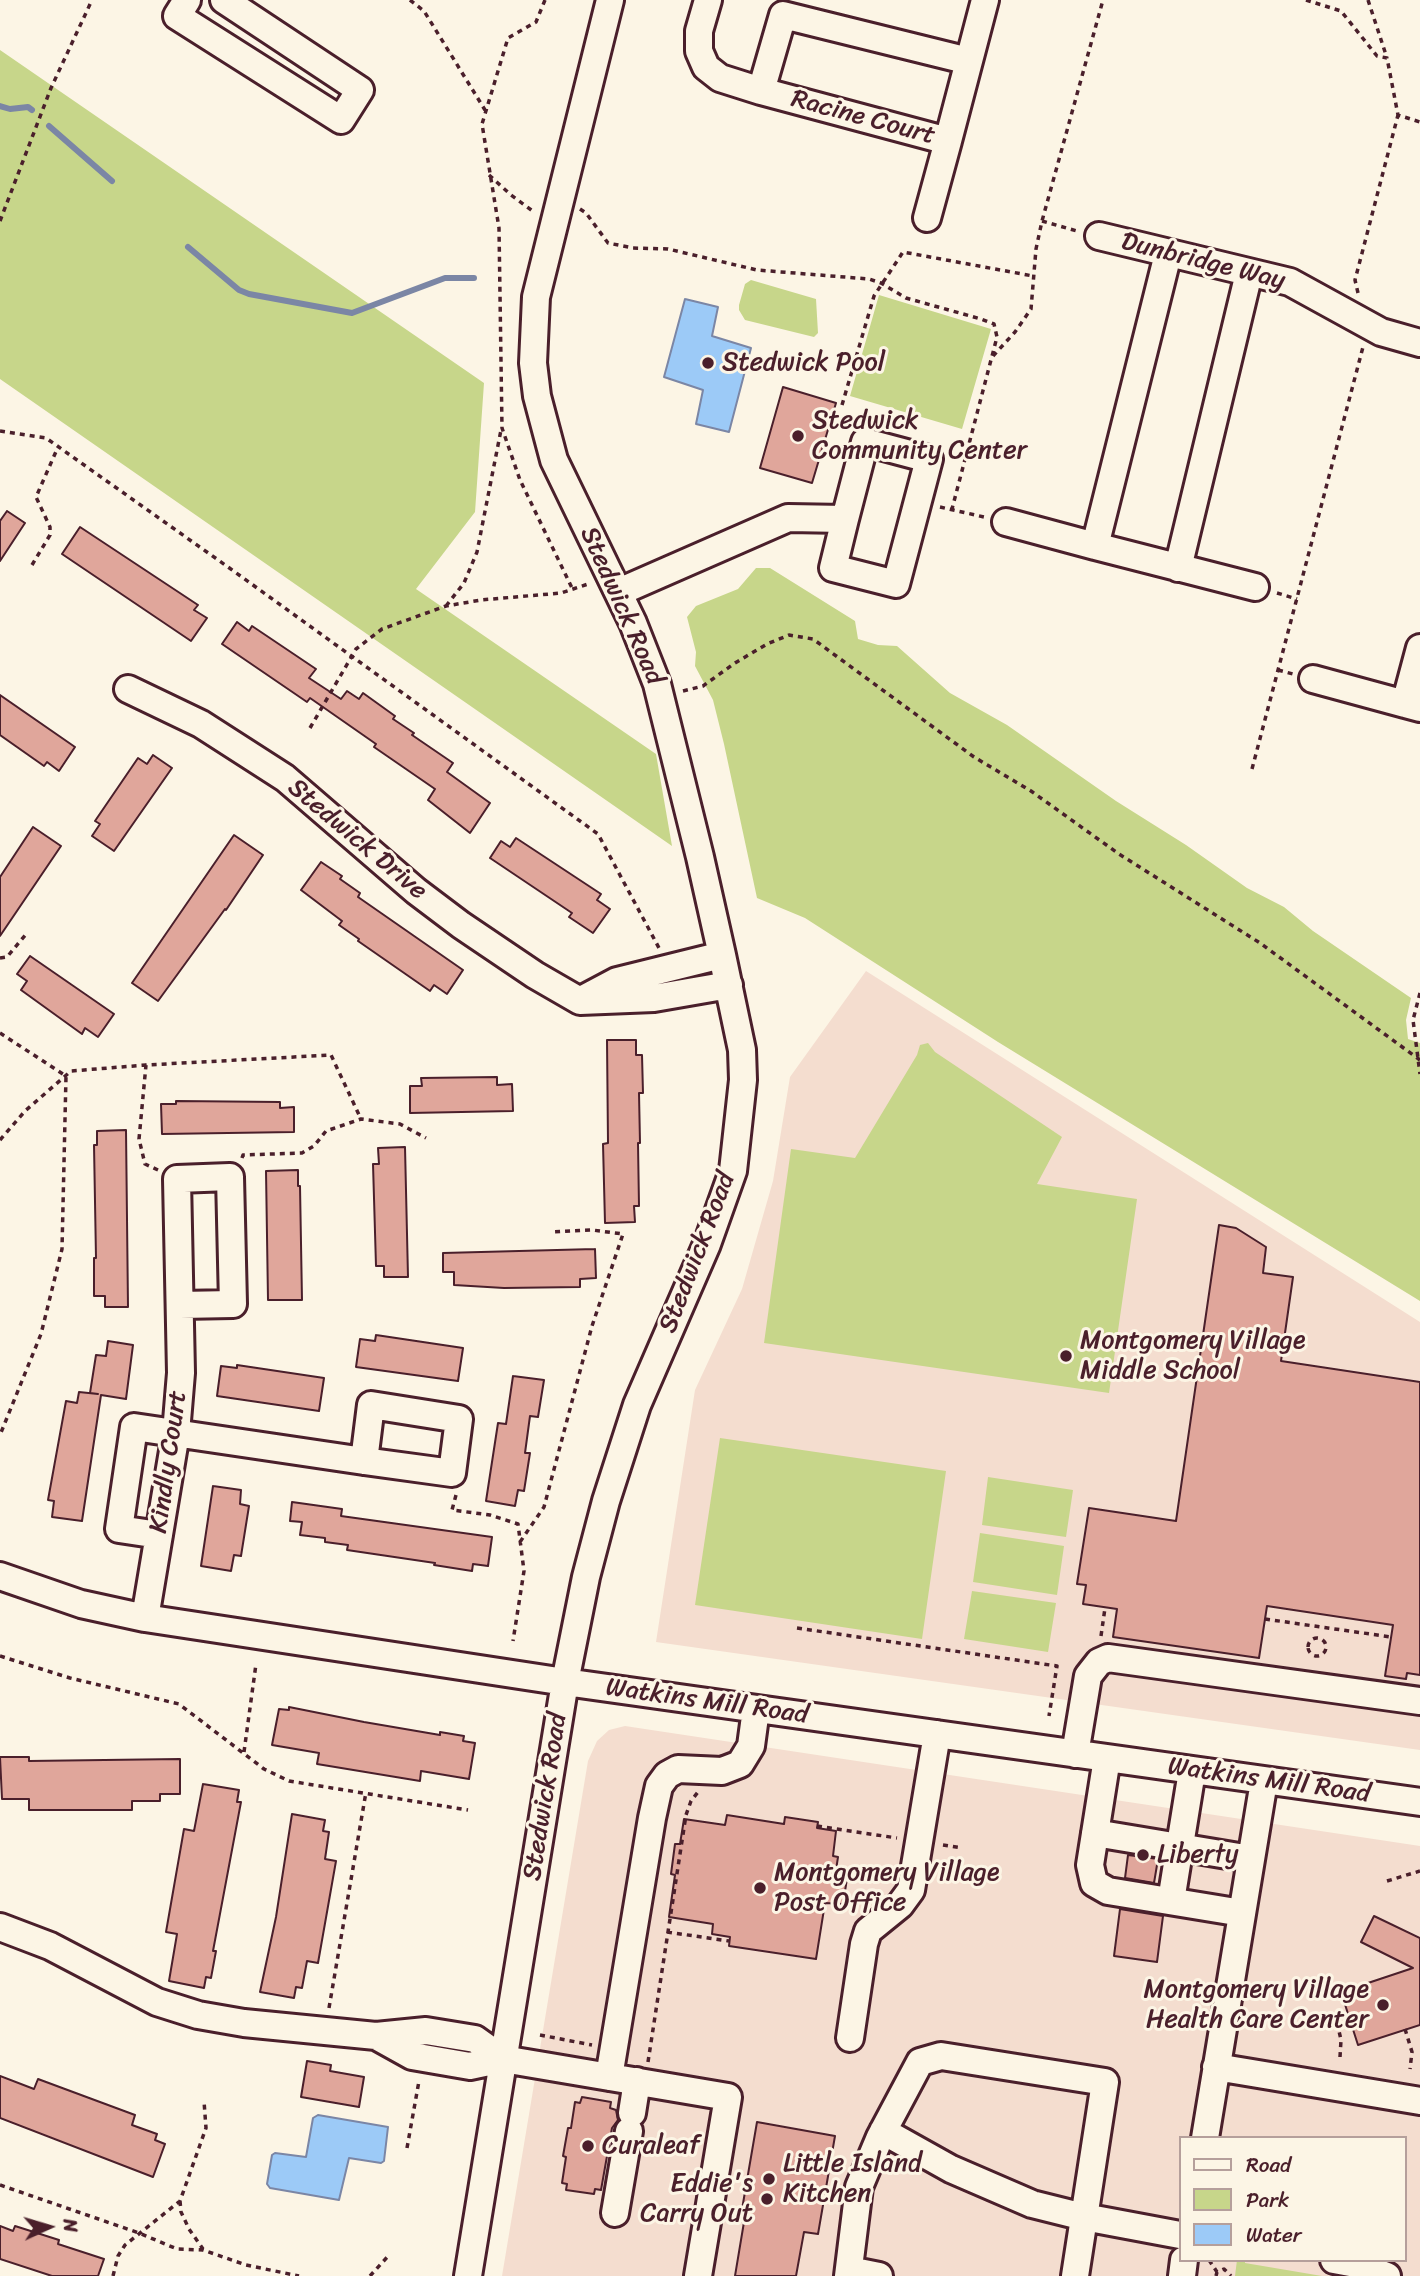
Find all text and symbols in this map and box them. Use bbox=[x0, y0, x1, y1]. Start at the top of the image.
street label: Racine Court bbox=[788, 84, 938, 152]
street label: Dunbridge Way bbox=[1118, 227, 1288, 297]
place label: Stedwick Pool bbox=[722, 347, 885, 379]
marker: Stedwick Pool bbox=[700, 355, 716, 371]
place label: Stedwick Community Center bbox=[812, 405, 1027, 466]
marker: Stedwick Community Center bbox=[790, 428, 806, 444]
street label: Stedwick Road bbox=[572, 522, 670, 690]
street label: Stedwick Drive bbox=[281, 773, 433, 907]
street label: Stedwick Road bbox=[653, 1168, 743, 1338]
place label: Montgomery Village Middle School bbox=[1080, 1325, 1306, 1386]
marker: Montgomery Village Middle School bbox=[1058, 1348, 1074, 1364]
street label: Kindly Court bbox=[144, 1389, 194, 1535]
street label: Watkins Mill Road bbox=[604, 1672, 810, 1732]
street label: Stedwick Road bbox=[517, 1711, 575, 1883]
street label: Watkins Mill Road bbox=[1166, 1751, 1372, 1811]
place label: Liberty bbox=[1157, 1839, 1238, 1871]
marker: Liberty bbox=[1135, 1847, 1151, 1863]
place label: Montgomery Village Post Office bbox=[774, 1857, 1000, 1918]
marker: Montgomery Village Post Office bbox=[752, 1880, 768, 1896]
place label: Montgomery Village Health Care Center bbox=[1143, 1974, 1369, 2036]
marker: Montgomery Village Health Care Center bbox=[1375, 1997, 1391, 2013]
place label: Curaleaf bbox=[602, 2130, 700, 2162]
legend bbox=[1178, 2136, 1406, 2262]
marker: Curaleaf bbox=[580, 2138, 596, 2154]
text: Road bbox=[1246, 2146, 1291, 2184]
place label: Little Island Kitchen bbox=[783, 2148, 922, 2210]
place label: Eddie's Carry Out bbox=[640, 2168, 753, 2230]
marker: Little Island Kitchen bbox=[761, 2171, 777, 2187]
text: Park bbox=[1246, 2181, 1289, 2219]
marker: Eddie's Carry Out bbox=[759, 2191, 775, 2207]
north arrow bbox=[14, 2192, 84, 2262]
text: Water bbox=[1246, 2216, 1301, 2254]
text: N bbox=[54, 2218, 87, 2233]

